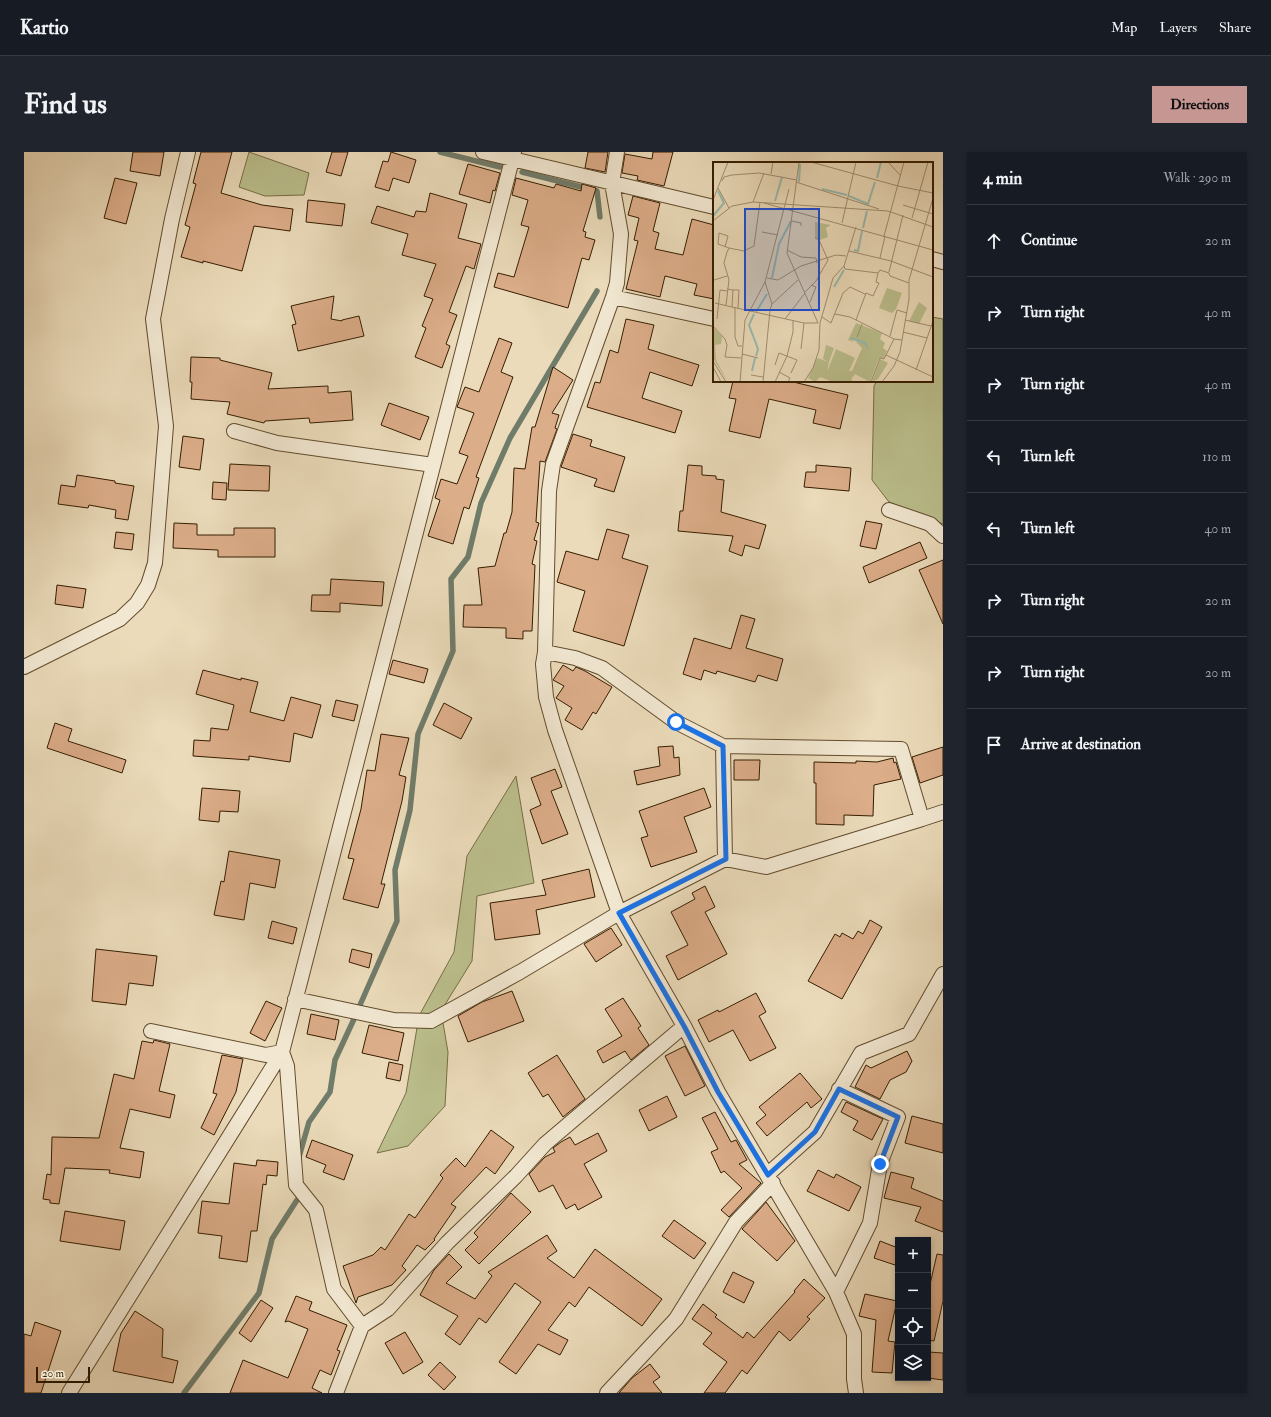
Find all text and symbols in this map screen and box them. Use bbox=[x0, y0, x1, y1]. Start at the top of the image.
text: Kartio bbox=[20, 16, 68, 40]
text: Map bbox=[1111, 19, 1137, 36]
text: Layers bbox=[1159, 19, 1197, 36]
text: Share bbox=[1219, 19, 1251, 36]
button: Directions bbox=[1152, 86, 1247, 123]
text: Find us bbox=[24, 87, 107, 122]
inset map bbox=[713, 162, 933, 382]
text: 4 min bbox=[983, 168, 1022, 189]
text: Walk · 290 m bbox=[1163, 170, 1231, 186]
icon: ahead bbox=[983, 230, 1005, 252]
text: Continue bbox=[1021, 231, 1077, 250]
text: 20 m bbox=[1205, 233, 1231, 249]
icon: right bbox=[983, 302, 1005, 324]
text: Turn right bbox=[1021, 303, 1084, 322]
text: 40 m bbox=[1205, 305, 1231, 321]
icon: right bbox=[983, 374, 1005, 396]
text: Turn right bbox=[1021, 375, 1084, 394]
text: 40 m bbox=[1205, 377, 1231, 393]
icon: left bbox=[983, 446, 1005, 468]
text: Turn left bbox=[1021, 447, 1075, 466]
text: 110 m bbox=[1202, 449, 1231, 465]
icon: left bbox=[983, 518, 1005, 540]
text: Turn left bbox=[1021, 519, 1075, 538]
text: 40 m bbox=[1205, 521, 1231, 537]
icon: right bbox=[983, 590, 1005, 612]
text: Turn right bbox=[1021, 591, 1084, 610]
text: 20 m bbox=[1205, 593, 1231, 609]
icon: right bbox=[983, 662, 1005, 684]
text: Turn right bbox=[1021, 663, 1084, 682]
text: 20 m bbox=[1205, 665, 1231, 681]
route start bbox=[667, 713, 685, 731]
icon: arrive bbox=[983, 734, 1005, 756]
text: Arrive at destination bbox=[1021, 735, 1141, 754]
route end bbox=[871, 1155, 889, 1173]
map controls bbox=[895, 1237, 931, 1381]
button: + bbox=[895, 1237, 931, 1273]
button: − bbox=[895, 1273, 931, 1309]
button: locate bbox=[895, 1309, 931, 1345]
button: layers bbox=[895, 1345, 931, 1381]
scale bar bbox=[36, 1365, 90, 1384]
text: 20 m bbox=[42, 1367, 64, 1380]

